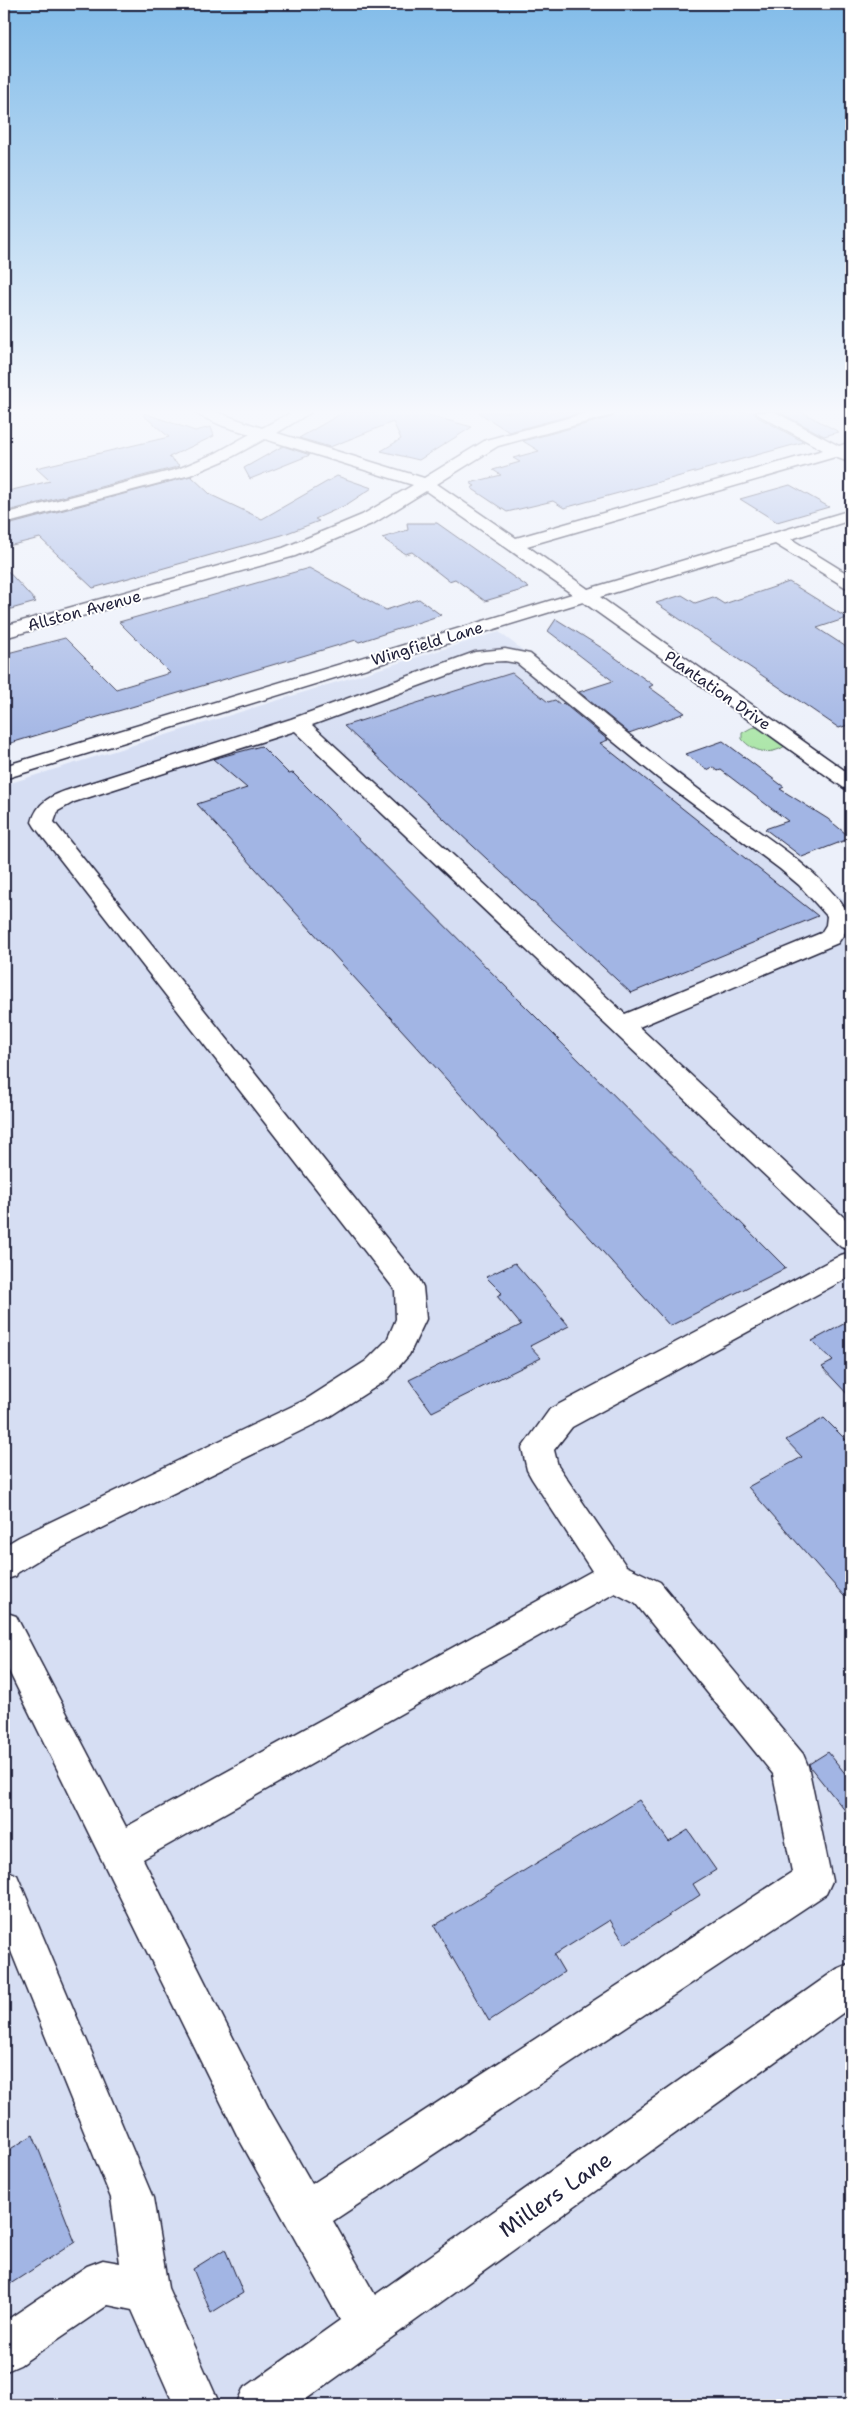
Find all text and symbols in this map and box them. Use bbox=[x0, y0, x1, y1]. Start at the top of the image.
street label: Allston Avenue bbox=[25, 585, 143, 636]
street label: Wingfield Lane bbox=[369, 616, 486, 670]
street label: Plantation Drive bbox=[660, 646, 775, 735]
street label: Millers Lane bbox=[493, 2145, 617, 2244]

